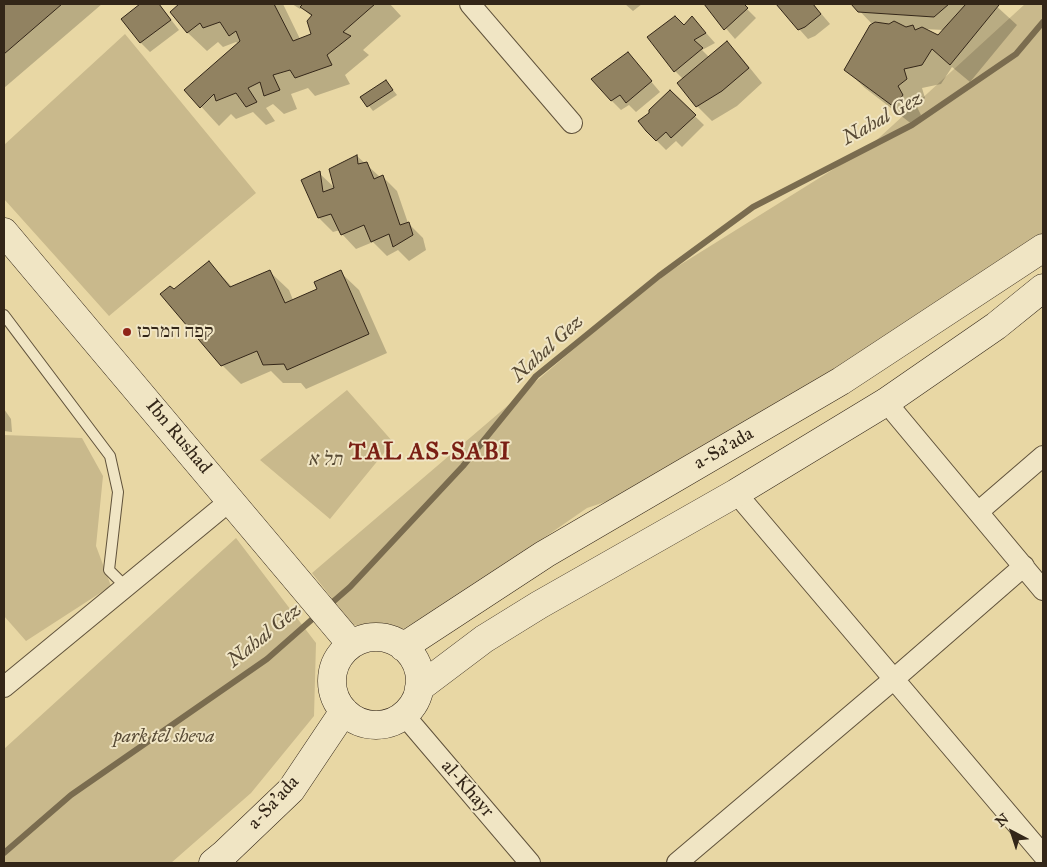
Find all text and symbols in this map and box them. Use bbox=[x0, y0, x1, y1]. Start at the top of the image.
water label: Nahal Gez bbox=[838, 87, 928, 151]
water label: Nahal Gez bbox=[507, 310, 589, 388]
place label: קפה המרכז bbox=[137, 321, 213, 343]
marker: קפה המרכז bbox=[121, 326, 133, 338]
street label: Ibn Rushad bbox=[140, 395, 216, 479]
street label: a-Sa'ada bbox=[690, 423, 758, 475]
district label: TAL AS-SABI bbox=[348, 439, 512, 467]
park label: תל א bbox=[308, 449, 342, 471]
water label: Nahal Gez bbox=[223, 599, 307, 673]
park label: park tel sheva bbox=[113, 726, 215, 748]
street label: al-Khayr bbox=[436, 756, 498, 822]
street label: a-Sa'ada bbox=[244, 771, 304, 835]
north arrow bbox=[987, 807, 1037, 857]
text: N bbox=[992, 810, 1012, 830]

